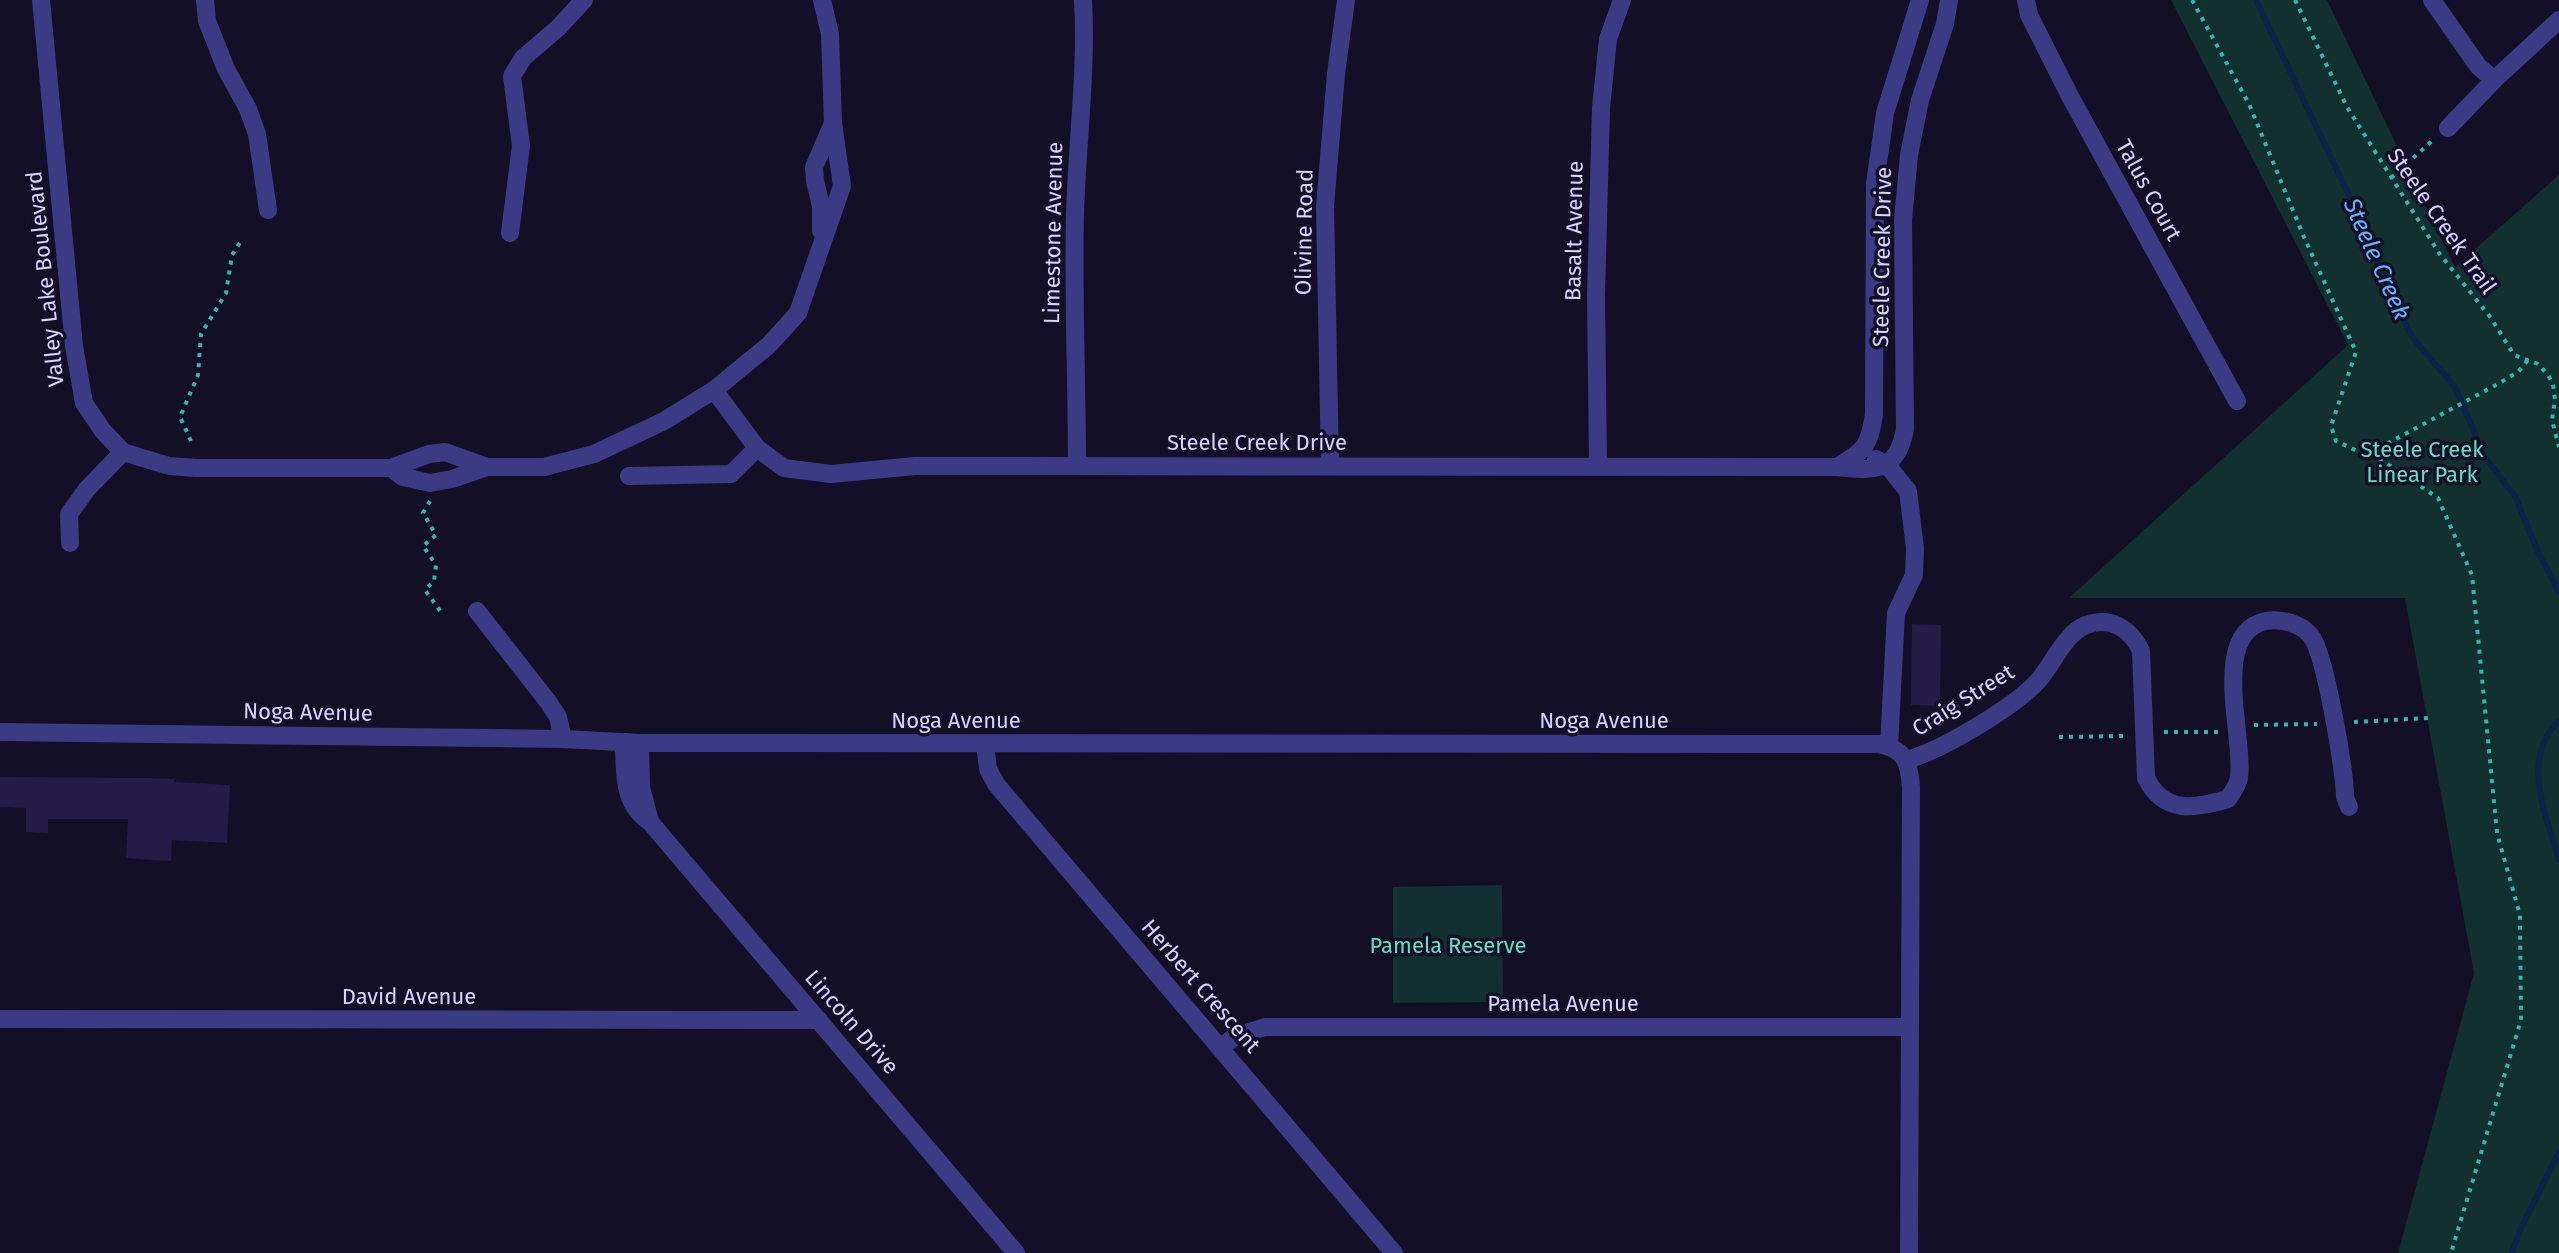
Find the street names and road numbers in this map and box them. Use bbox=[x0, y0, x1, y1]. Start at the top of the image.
street label: Talus Court bbox=[2110, 135, 2188, 245]
street label: Limestone Avenue bbox=[1038, 142, 1068, 324]
street label: Steele Creek Trail bbox=[2382, 143, 2502, 299]
street label: Basalt Avenue bbox=[1559, 161, 1589, 301]
street label: Steele Creek Drive bbox=[1867, 167, 1897, 347]
street label: Olivine Road bbox=[1289, 169, 1319, 295]
street label: Valley Lake Boulevard bbox=[20, 170, 70, 388]
street label: Steele Creek Drive bbox=[1167, 429, 1347, 456]
street label: Craig Street bbox=[1907, 658, 2019, 742]
street label: Noga Avenue bbox=[243, 697, 373, 727]
street label: Noga Avenue bbox=[891, 707, 1021, 734]
street label: Noga Avenue bbox=[1539, 707, 1669, 734]
street label: Herbert Crescent bbox=[1136, 914, 1266, 1058]
street label: Lincoln Drive bbox=[799, 964, 905, 1080]
street label: David Avenue bbox=[342, 983, 476, 1010]
street label: Pamela Avenue bbox=[1487, 990, 1639, 1017]

